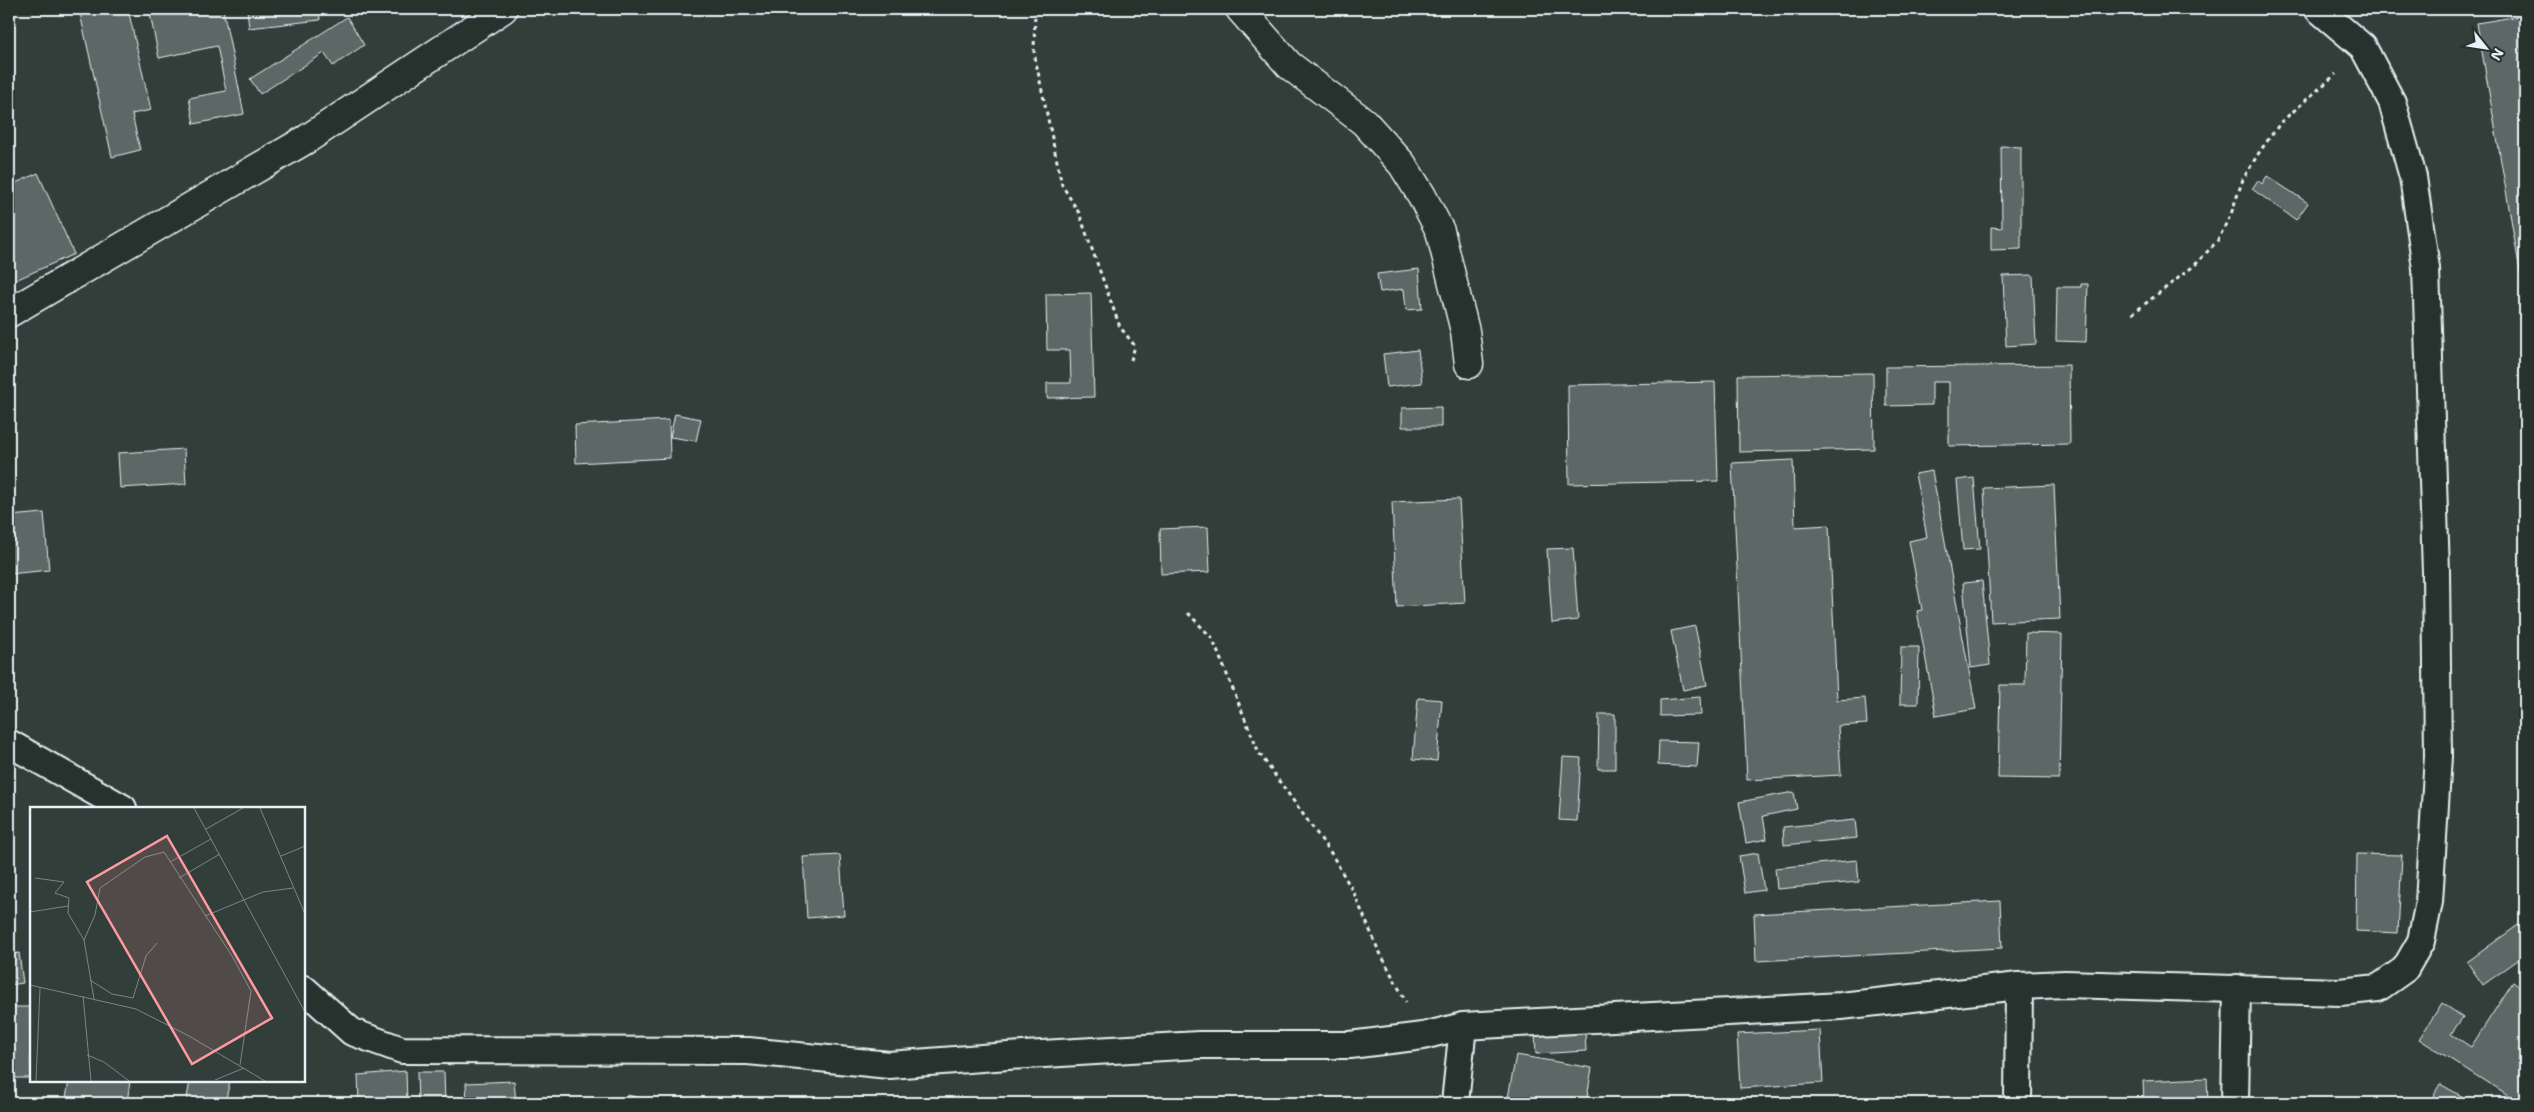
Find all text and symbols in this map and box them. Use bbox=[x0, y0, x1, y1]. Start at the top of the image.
north arrow bbox=[2462, 22, 2512, 72]
text: N bbox=[2487, 45, 2508, 64]
inset map bbox=[30, 807, 305, 1082]

